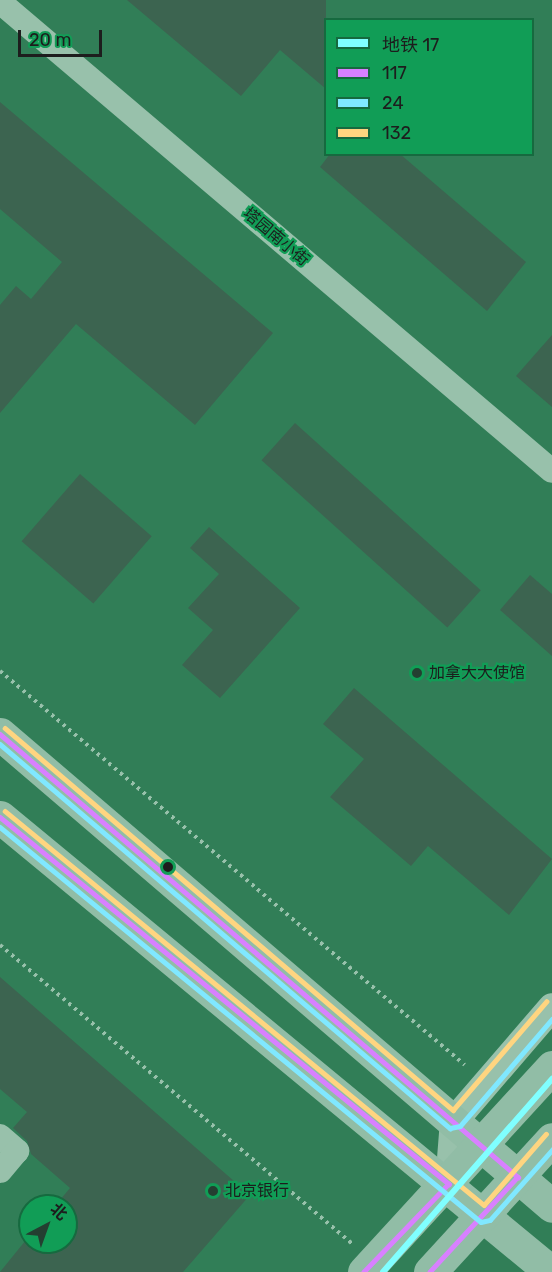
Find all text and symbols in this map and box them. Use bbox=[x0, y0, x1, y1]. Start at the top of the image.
scale bar bbox=[21, 18, 105, 56]
legend bbox=[324, 18, 534, 156]
text: 20 m bbox=[29, 29, 71, 51]
text: 地铁 17 bbox=[382, 34, 439, 56]
text: 117 bbox=[382, 62, 407, 84]
text: 24 bbox=[382, 92, 404, 114]
text: 132 bbox=[382, 122, 411, 144]
street label: 塔园南小街 bbox=[239, 204, 313, 270]
place label: 加拿大大使馆 bbox=[429, 663, 525, 683]
marker: 加拿大大使馆 bbox=[410, 666, 424, 680]
unlabelled marker bbox=[162, 861, 174, 873]
place label: 北京银行 bbox=[225, 1181, 289, 1201]
marker: 北京银行 bbox=[206, 1184, 220, 1198]
north arrow bbox=[18, 1194, 78, 1254]
text: 北 bbox=[47, 1199, 71, 1224]

